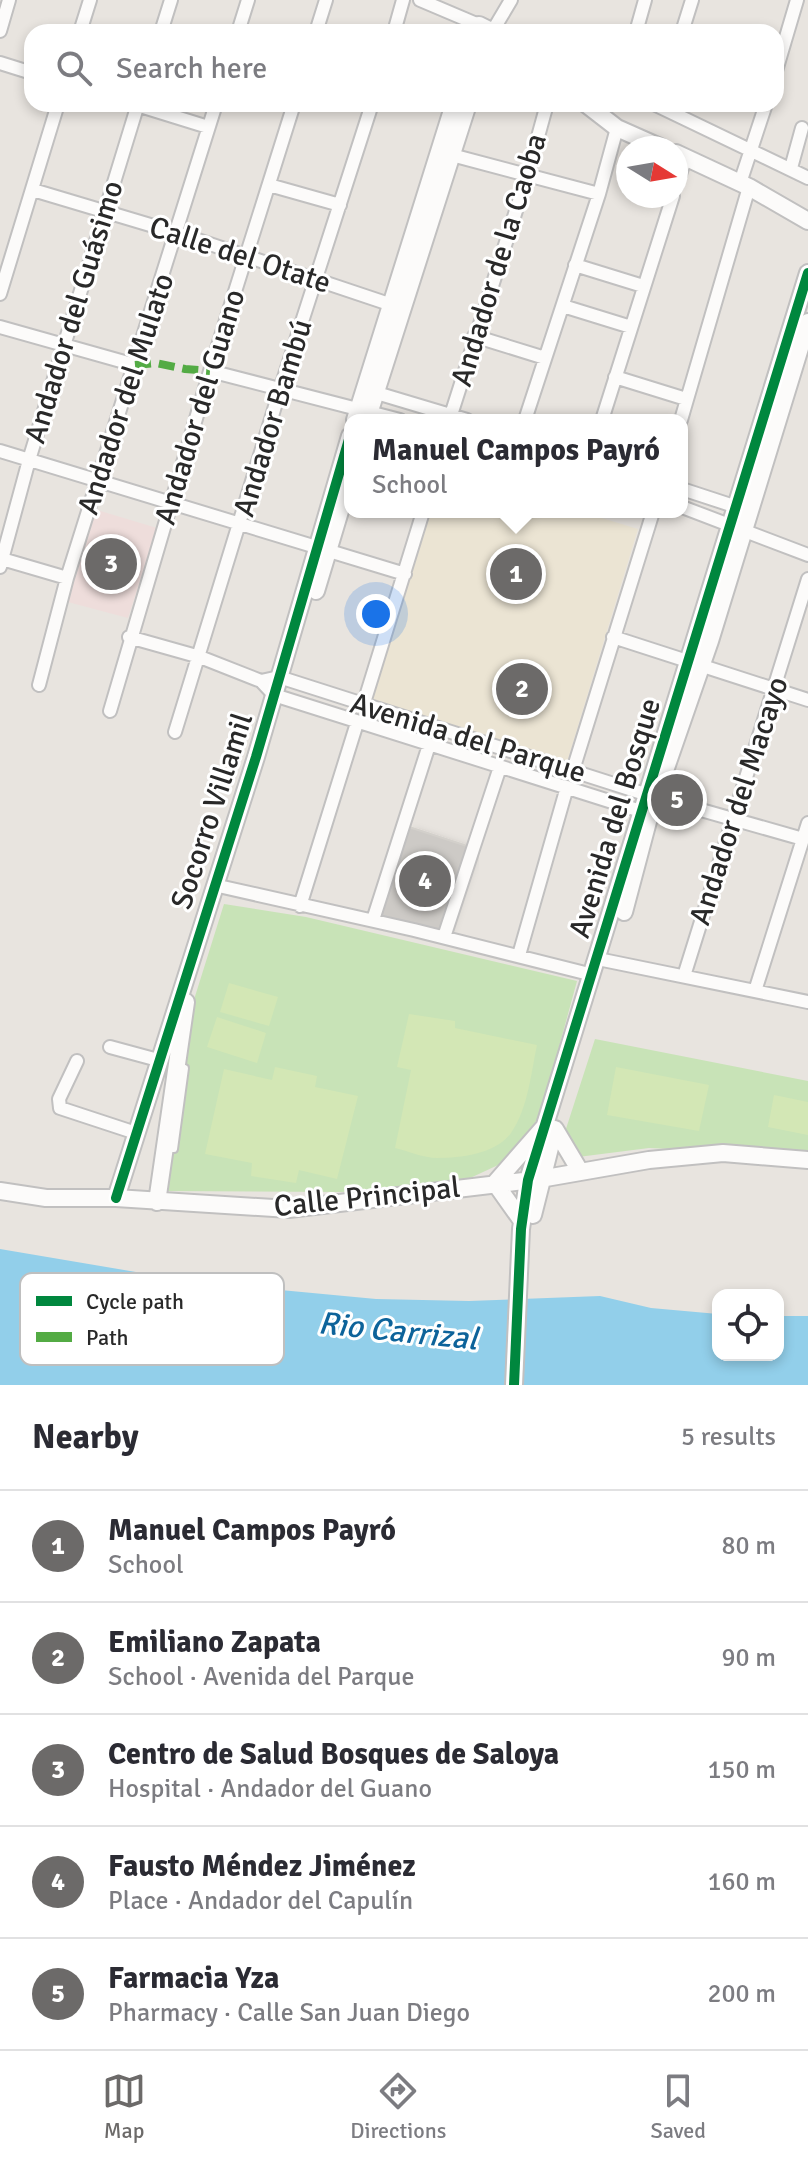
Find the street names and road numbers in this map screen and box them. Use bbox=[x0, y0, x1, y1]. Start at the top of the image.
street label: Andador de la Caoba bbox=[443, 129, 555, 391]
street label: Andador del Guásimo bbox=[16, 176, 132, 448]
street label: Calle del Otate bbox=[145, 208, 335, 302]
street label: Andador del Mulato bbox=[70, 269, 182, 519]
street label: Andador del Guano bbox=[147, 285, 253, 529]
street label: Andador Bambú bbox=[225, 315, 321, 521]
street label: Andador del Macayo bbox=[681, 672, 797, 930]
street label: Avenida del Parque bbox=[346, 685, 590, 791]
street label: Avenida del Bosque bbox=[561, 694, 669, 942]
street label: Socorro Villamil bbox=[163, 708, 261, 914]
street label: Calle Principal bbox=[272, 1169, 462, 1225]

